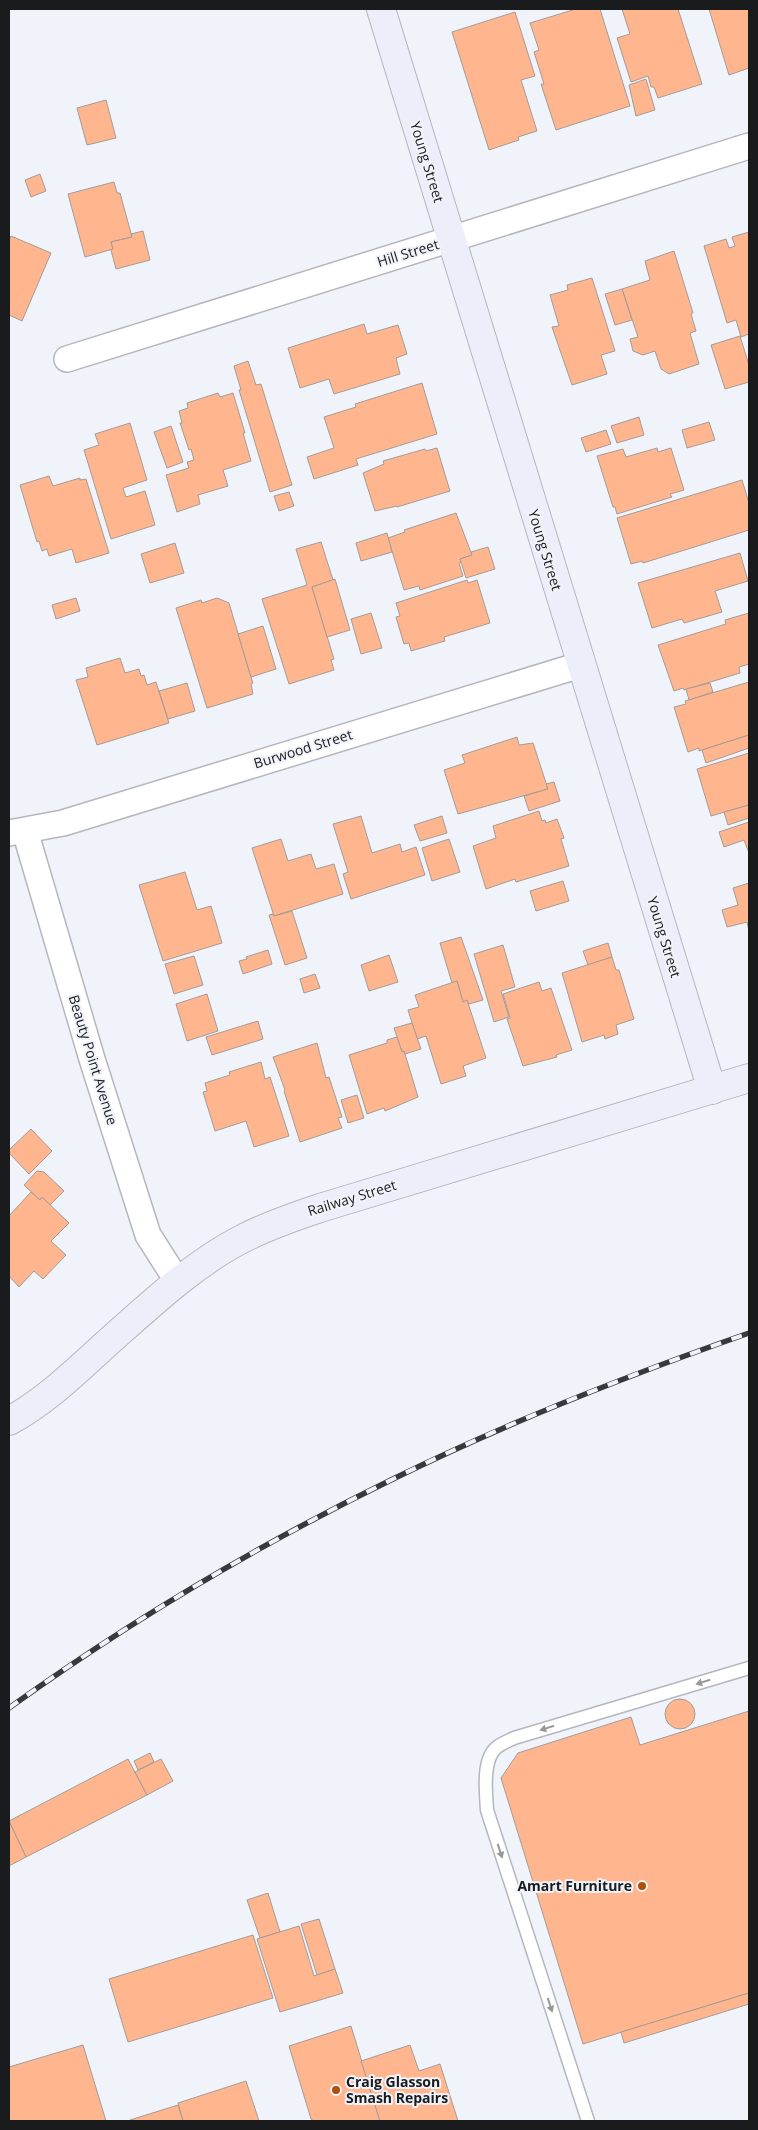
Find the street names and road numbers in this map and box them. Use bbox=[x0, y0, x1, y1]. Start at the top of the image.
street label: Young Street bbox=[406, 119, 449, 205]
street label: Hill Street bbox=[375, 234, 441, 271]
street label: Young Street bbox=[524, 507, 567, 593]
street label: Burwood Street bbox=[251, 724, 355, 773]
street label: Young Street bbox=[643, 894, 686, 980]
street label: Beauty Point Avenue bbox=[65, 992, 122, 1127]
street label: Railway Street bbox=[305, 1175, 399, 1220]

